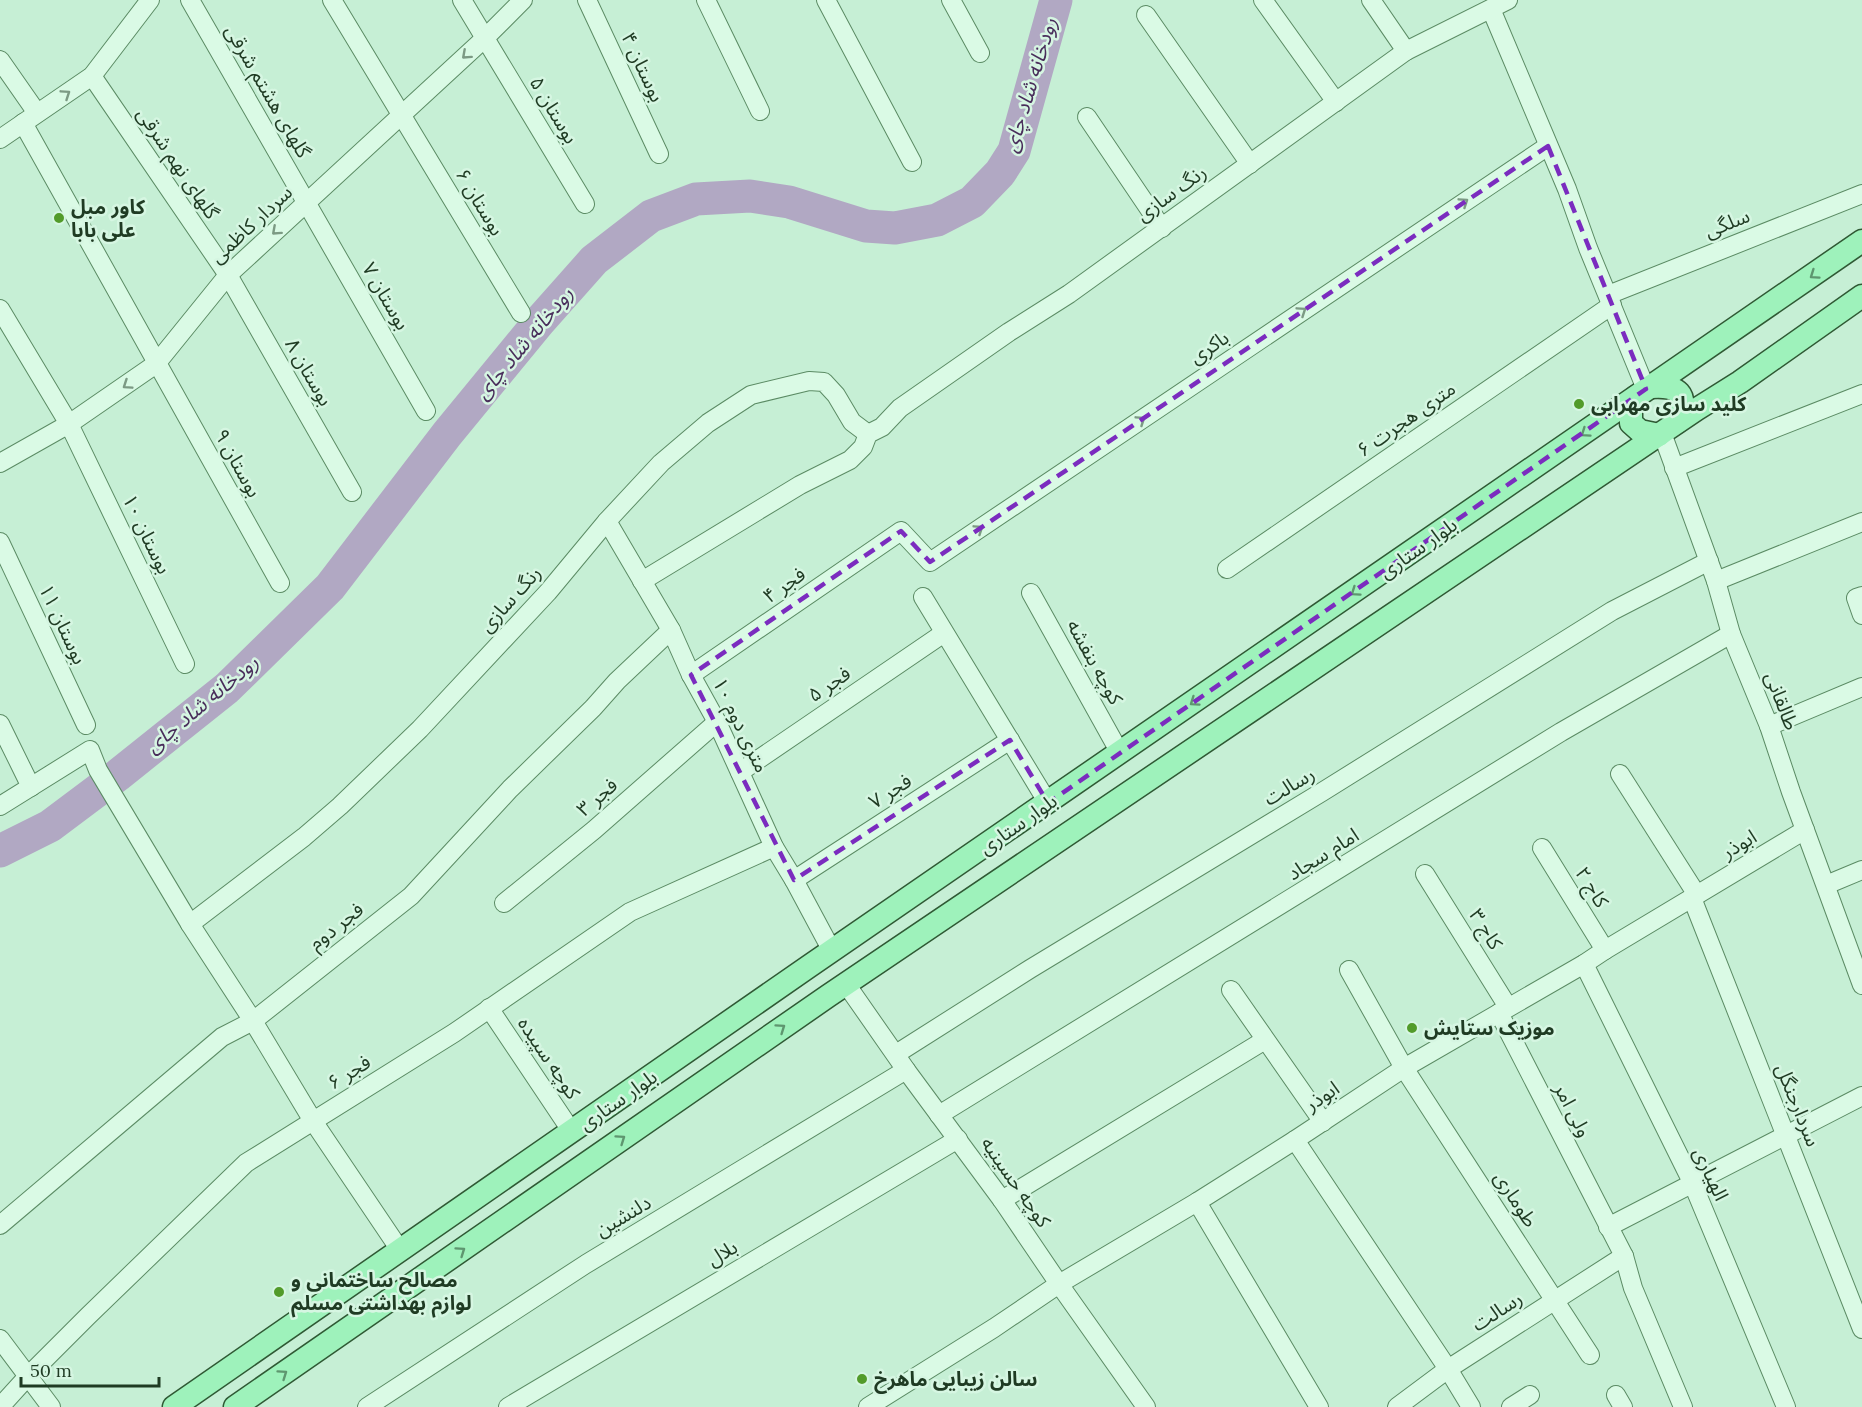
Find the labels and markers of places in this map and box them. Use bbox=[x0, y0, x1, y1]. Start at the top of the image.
place label: کاور مبل علی بابا bbox=[71, 194, 146, 242]
marker: کاور مبل علی بابا bbox=[52, 211, 66, 225]
place label: کلید سازی مهرابی bbox=[1591, 391, 1747, 416]
marker: کلید سازی مهرابی bbox=[1572, 397, 1586, 411]
place label: موزیک ستایش bbox=[1424, 1015, 1555, 1040]
marker: موزیک ستایش bbox=[1405, 1021, 1419, 1035]
place label: مصالح ساختمانی و لوازم بهداشتی مسلم bbox=[291, 1267, 472, 1318]
marker: مصالح ساختمانی و لوازم بهداشتی مسلم bbox=[272, 1285, 286, 1299]
place label: سالن زیبایی ماهرخ bbox=[874, 1366, 1037, 1394]
marker: سالن زیبایی ماهرخ bbox=[855, 1372, 869, 1386]

